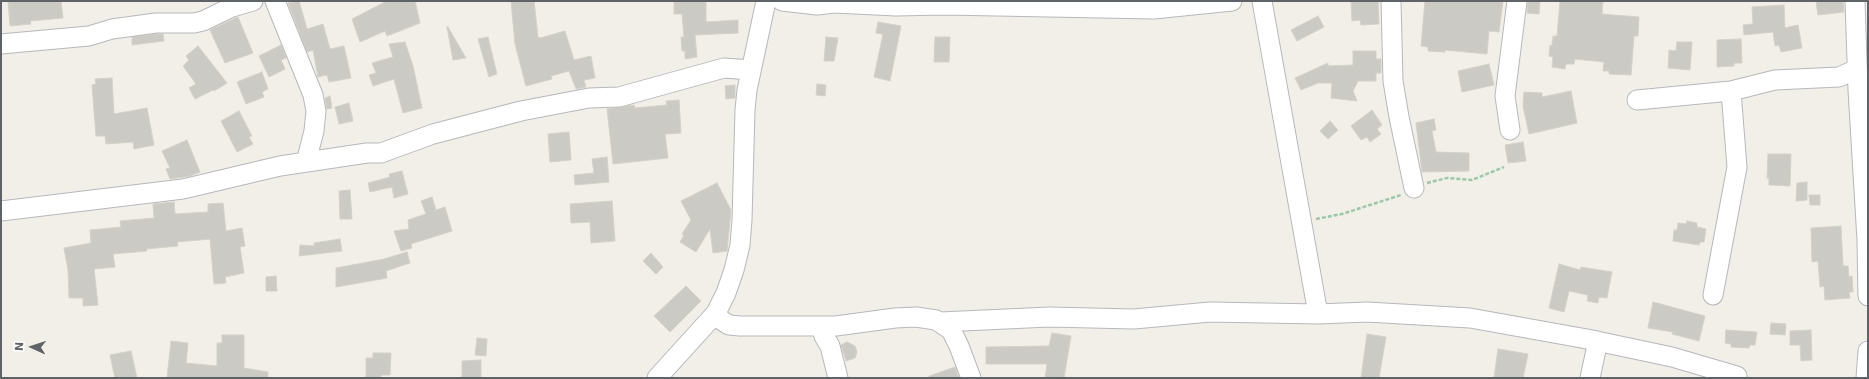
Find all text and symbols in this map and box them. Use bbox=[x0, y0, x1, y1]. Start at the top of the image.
north arrow bbox=[12, 327, 52, 367]
text: N bbox=[13, 341, 26, 351]

